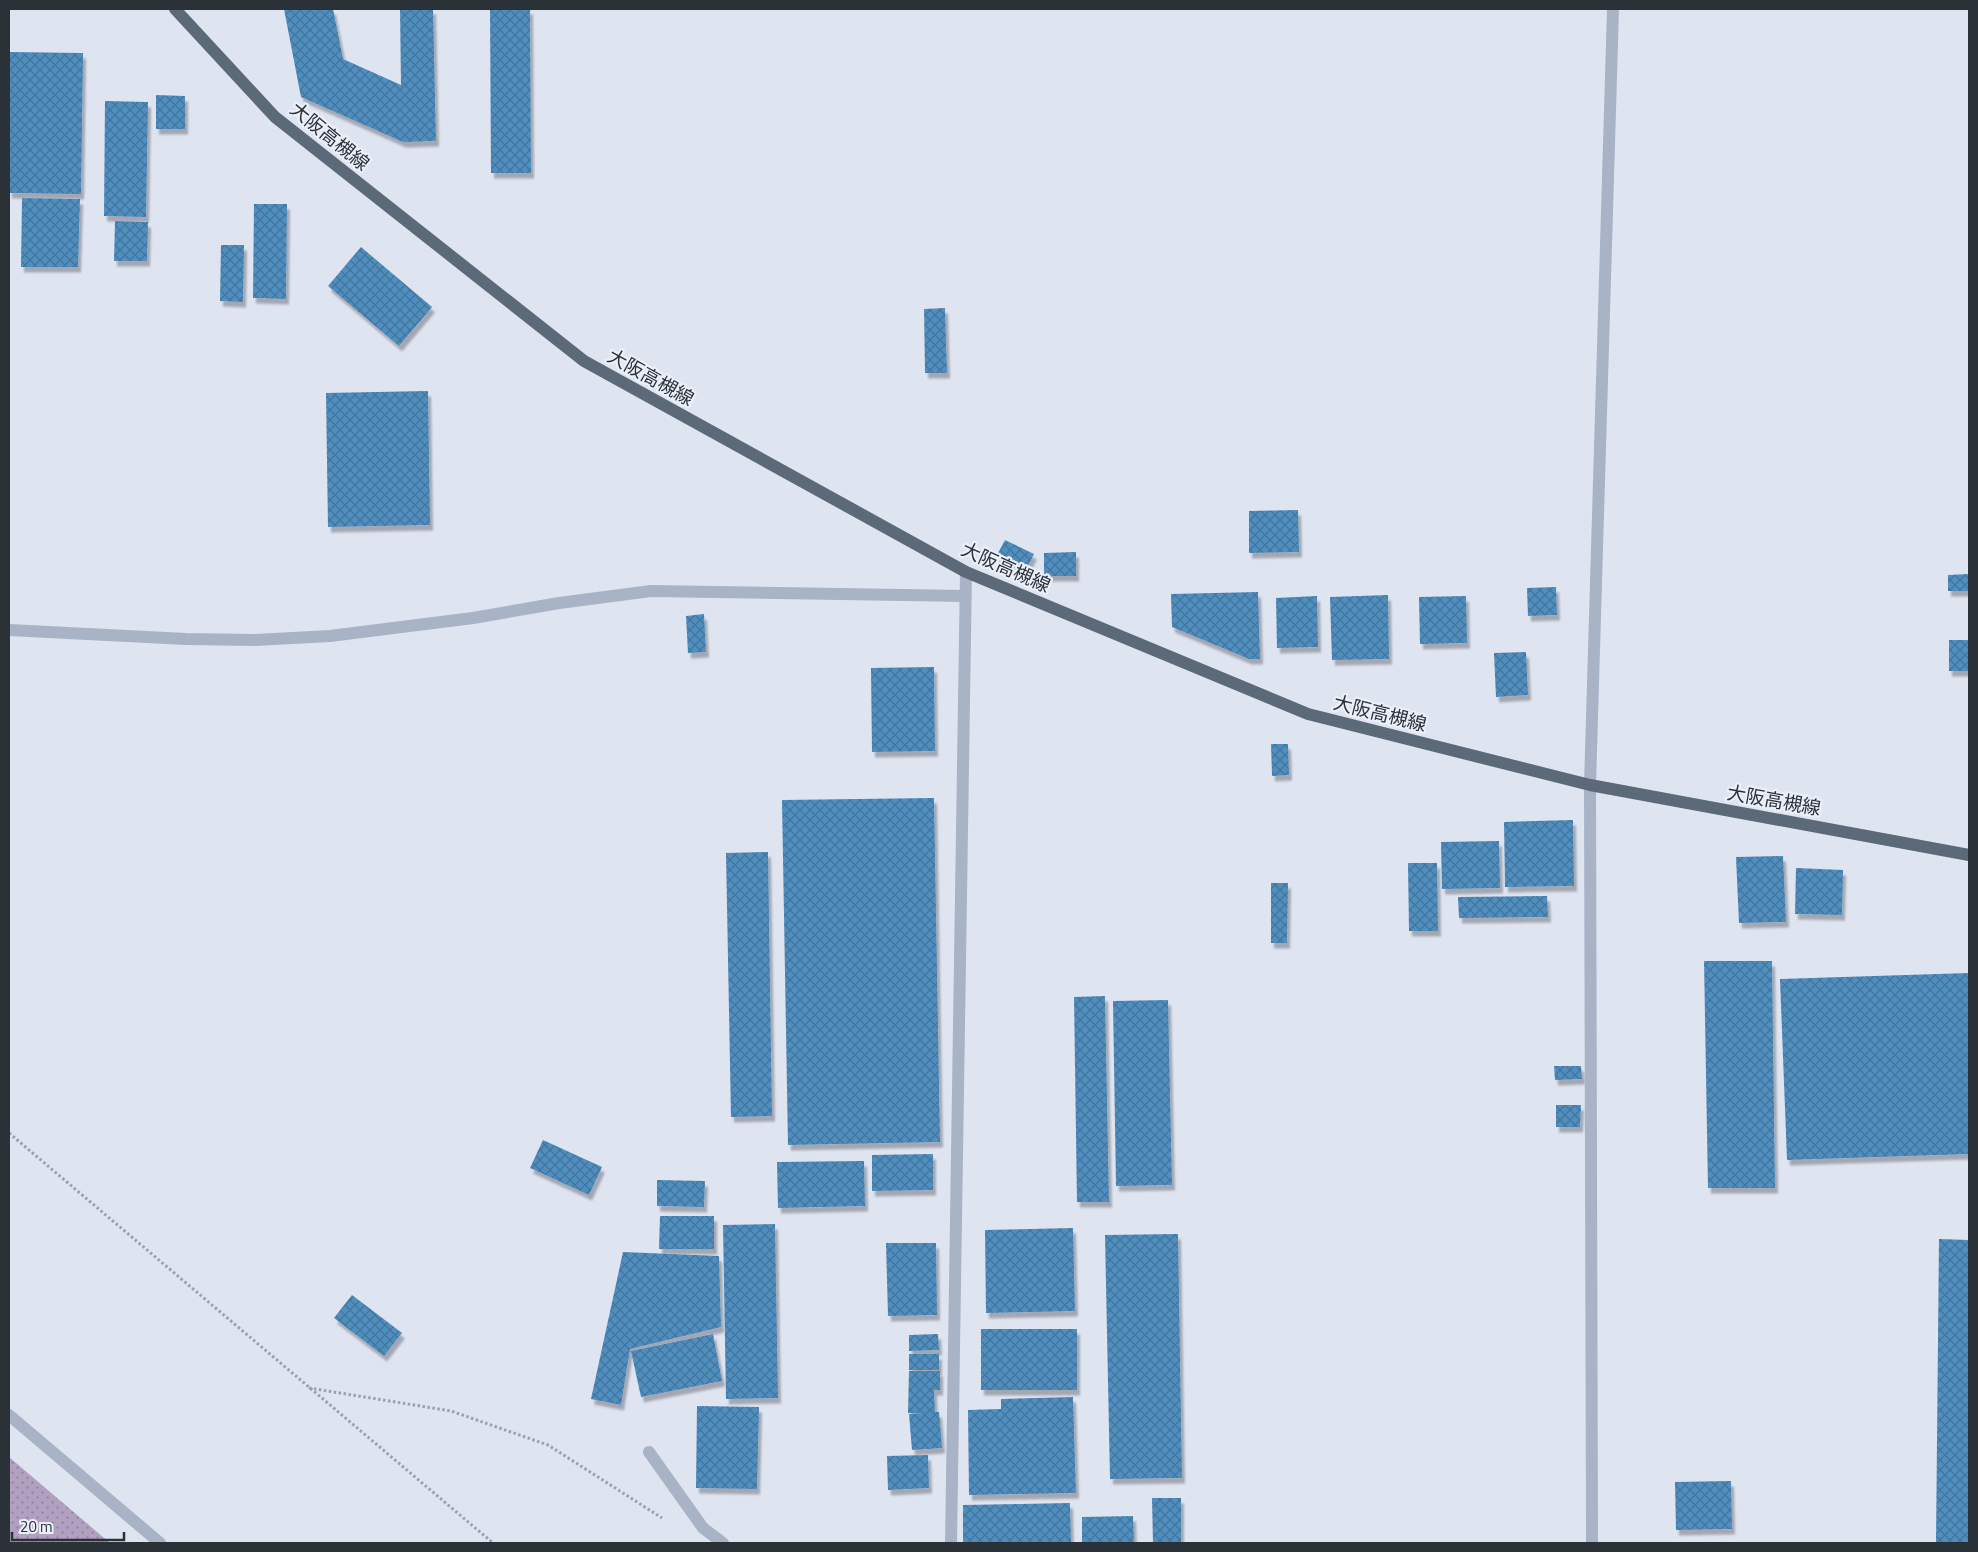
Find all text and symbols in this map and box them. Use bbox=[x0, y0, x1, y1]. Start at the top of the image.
street label: 大阪高槻線 bbox=[284, 94, 376, 177]
street label: 大阪高槻線 bbox=[603, 341, 700, 412]
street label: 大阪高槻線 bbox=[957, 534, 1056, 599]
street label: 大阪高槻線 bbox=[1331, 687, 1430, 738]
street label: 大阪高槻線 bbox=[1725, 777, 1823, 822]
scale bar bbox=[12, 1510, 125, 1542]
text: 20 m bbox=[20, 1515, 53, 1538]

